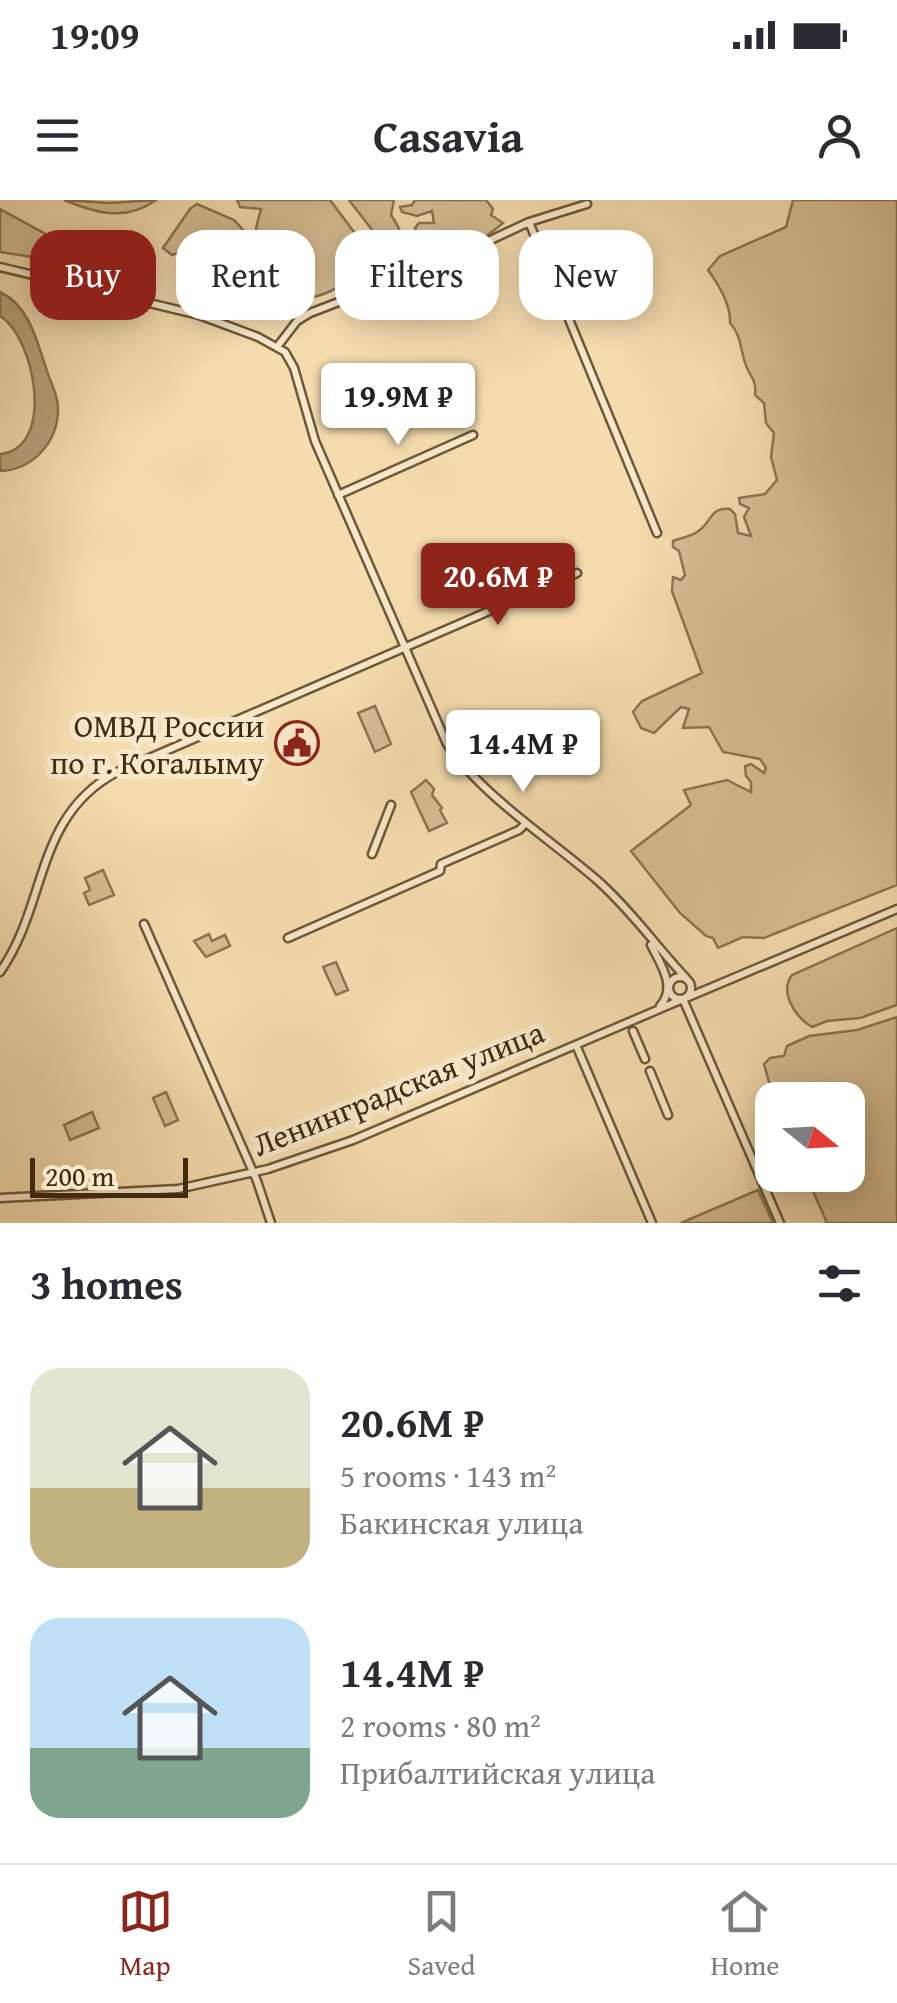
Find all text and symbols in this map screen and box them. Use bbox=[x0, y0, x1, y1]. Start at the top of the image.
text: 19:09 bbox=[50, 7, 140, 63]
text: Casavia bbox=[373, 103, 524, 168]
icon: menu bbox=[30, 108, 85, 163]
icon: person bbox=[812, 108, 867, 163]
chip: Buy bbox=[30, 230, 156, 320]
chip: Rent bbox=[176, 230, 315, 320]
chip: Filters bbox=[335, 230, 499, 320]
chip: New bbox=[519, 230, 653, 320]
pin: 19.9M ₽ bbox=[306, 363, 490, 448]
text: 19.9M ₽ bbox=[343, 372, 453, 419]
pin: 20.6M ₽ bbox=[406, 543, 590, 628]
text: 20.6M ₽ bbox=[443, 552, 553, 599]
place label: ОМВД России по г. Когалыму bbox=[50, 702, 264, 786]
pin: 14.4M ₽ bbox=[431, 710, 615, 795]
text: 14.4M ₽ bbox=[468, 719, 578, 766]
public building icon: ОМВД России по г. Когалыму bbox=[274, 720, 320, 766]
street label: Ленинградская улица bbox=[245, 1008, 552, 1168]
north arrow bbox=[755, 1082, 865, 1192]
map controls bbox=[755, 1082, 865, 1192]
scale bar bbox=[30, 1153, 188, 1198]
text: 200 m bbox=[45, 1155, 114, 1196]
text: 3 homes bbox=[30, 1253, 183, 1314]
icon: filters bbox=[812, 1256, 867, 1311]
text: 20.6M ₽ bbox=[340, 1391, 484, 1452]
icon: home bbox=[110, 1408, 230, 1528]
text: 5 rooms · 143 m² bbox=[340, 1452, 556, 1499]
text: Бакинская улица bbox=[340, 1499, 584, 1546]
text: 14.4M ₽ bbox=[340, 1641, 484, 1702]
icon: home bbox=[110, 1658, 230, 1778]
text: 2 rooms · 80 m² bbox=[340, 1702, 541, 1749]
text: Прибалтийская улица bbox=[340, 1749, 655, 1796]
tab: Map bbox=[118, 1884, 173, 1985]
tab: Saved bbox=[408, 1884, 475, 1985]
tab: Home bbox=[711, 1884, 779, 1985]

